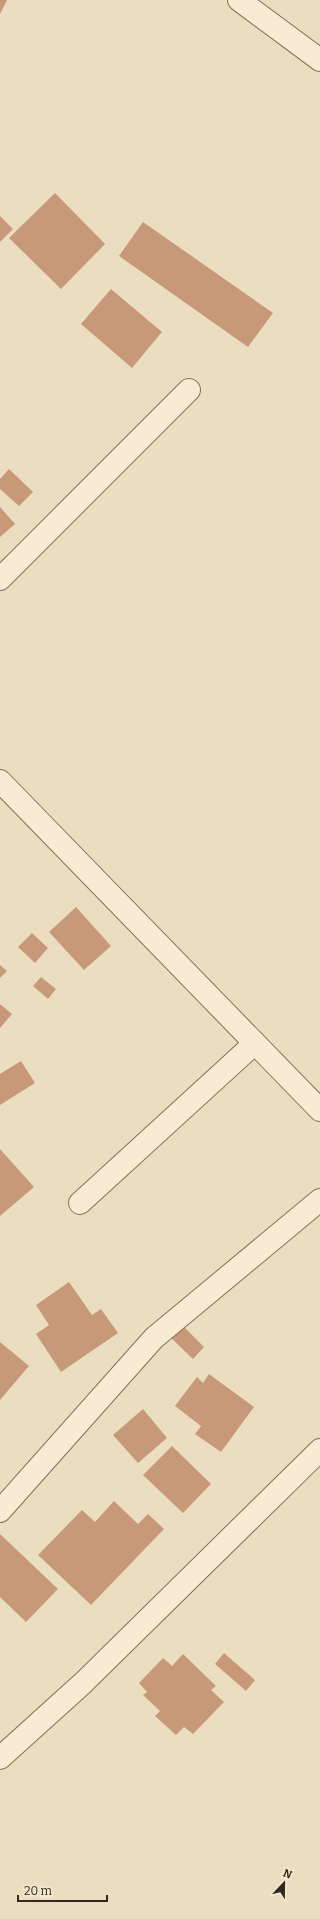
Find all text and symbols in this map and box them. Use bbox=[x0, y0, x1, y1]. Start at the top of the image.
north arrow bbox=[264, 1863, 304, 1903]
text: N bbox=[281, 1867, 294, 1882]
scale bar bbox=[18, 1877, 107, 1903]
text: 20 m bbox=[24, 1884, 53, 1898]

